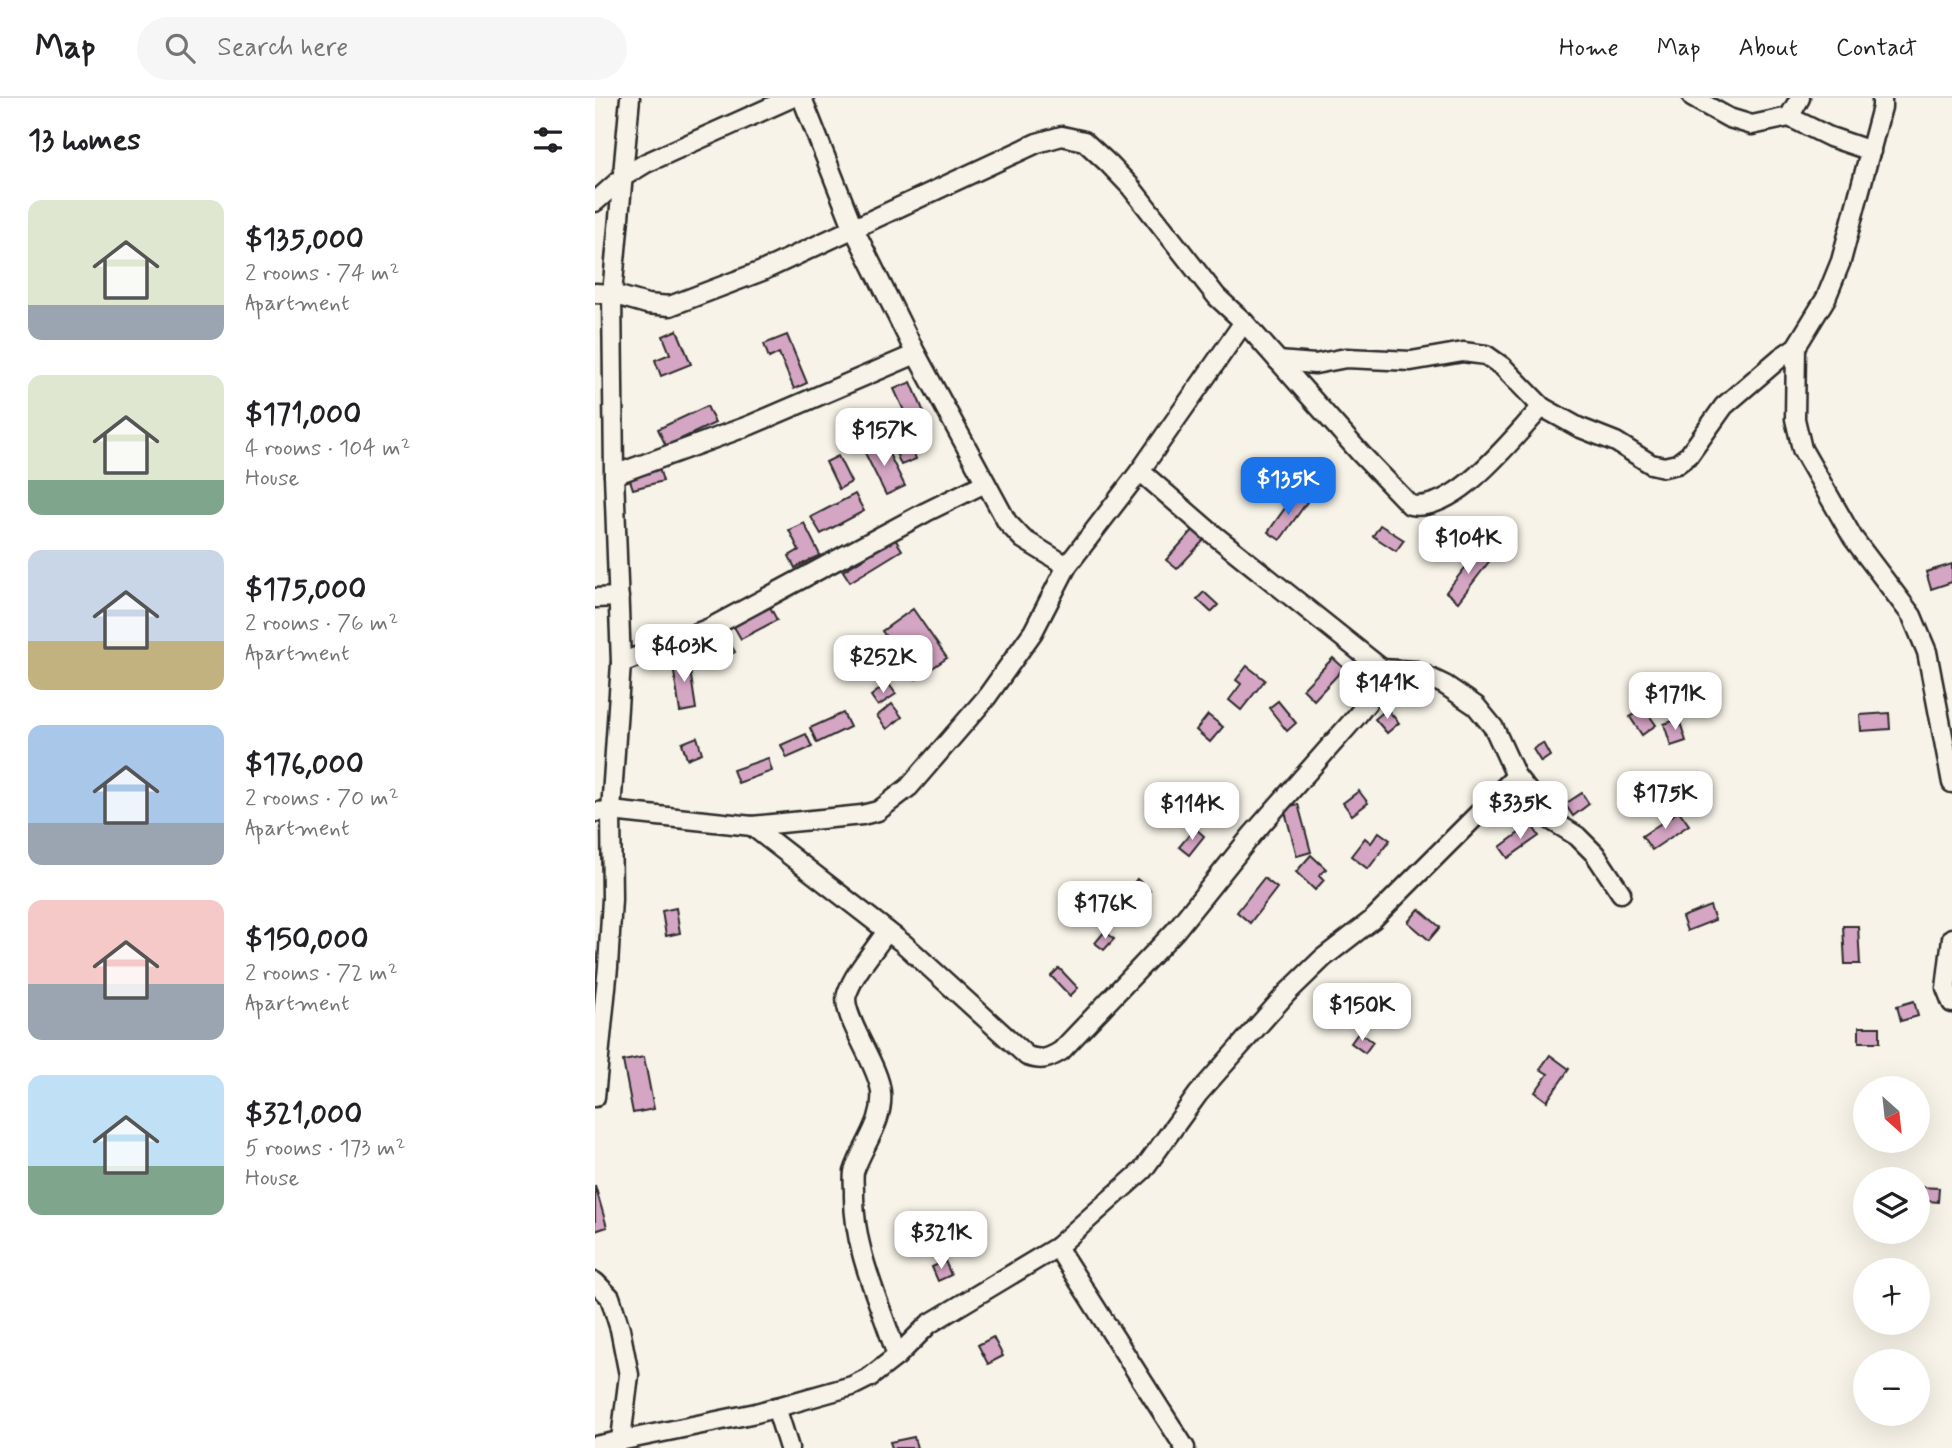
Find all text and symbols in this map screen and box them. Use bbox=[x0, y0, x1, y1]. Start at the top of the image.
search box bbox=[137, 17, 627, 80]
text: Map bbox=[35, 26, 95, 70]
icon: search bbox=[161, 29, 199, 67]
text: Search here bbox=[217, 31, 348, 65]
text: Home bbox=[1559, 33, 1619, 64]
text: Map bbox=[1657, 33, 1701, 64]
text: About bbox=[1739, 33, 1798, 64]
text: Contact bbox=[1836, 33, 1917, 64]
text: 13 homes bbox=[28, 121, 141, 160]
icon: filters bbox=[529, 121, 567, 159]
text: $135,000 bbox=[245, 220, 364, 259]
icon: home bbox=[84, 228, 168, 312]
text: 2 rooms · 74 m² bbox=[245, 259, 400, 289]
text: Apartment bbox=[245, 289, 350, 319]
text: $171,000 bbox=[245, 395, 361, 434]
icon: home bbox=[84, 403, 168, 487]
pin: $157K bbox=[835, 408, 933, 468]
text: $157K bbox=[851, 416, 917, 446]
text: 4 rooms · 104 m² bbox=[245, 434, 411, 464]
pin: $135K bbox=[1239, 458, 1337, 517]
text: House bbox=[245, 464, 299, 494]
text: $135K bbox=[1257, 465, 1319, 495]
pin: $104K bbox=[1419, 517, 1517, 576]
text: $104K bbox=[1435, 524, 1501, 554]
text: $175,000 bbox=[245, 570, 366, 609]
icon: home bbox=[84, 578, 168, 662]
text: 2 rooms · 76 m² bbox=[245, 609, 398, 639]
pin: $403K bbox=[635, 624, 733, 684]
text: $403K bbox=[651, 632, 717, 662]
pin: $252K bbox=[834, 636, 932, 695]
text: Apartment bbox=[245, 639, 350, 669]
text: $252K bbox=[850, 643, 917, 673]
pin: $141K bbox=[1338, 662, 1436, 721]
text: $141K bbox=[1356, 669, 1418, 699]
pin: $171K bbox=[1626, 672, 1724, 732]
text: $171K bbox=[1645, 680, 1705, 710]
text: $176,000 bbox=[245, 745, 364, 784]
icon: home bbox=[84, 753, 168, 837]
pin: $175K bbox=[1616, 772, 1714, 831]
text: $175K bbox=[1633, 779, 1697, 809]
pin: $114K bbox=[1143, 782, 1241, 842]
pin: $335K bbox=[1471, 782, 1569, 841]
text: 2 rooms · 70 m² bbox=[245, 784, 399, 814]
text: $335K bbox=[1489, 789, 1551, 819]
text: $114K bbox=[1160, 790, 1224, 820]
text: Apartment bbox=[245, 814, 350, 844]
pin: $176K bbox=[1056, 882, 1154, 941]
text: $176K bbox=[1074, 889, 1136, 919]
text: $150,000 bbox=[245, 920, 369, 959]
icon: home bbox=[84, 928, 168, 1012]
text: 2 rooms · 72 m² bbox=[245, 959, 398, 989]
pin: $150K bbox=[1313, 984, 1411, 1043]
text: Apartment bbox=[245, 989, 350, 1019]
text: $150K bbox=[1329, 991, 1395, 1021]
north arrow bbox=[1853, 1076, 1930, 1153]
map controls bbox=[1853, 1076, 1930, 1426]
text: $321,000 bbox=[245, 1095, 362, 1134]
icon: home bbox=[84, 1103, 168, 1187]
text: 5 rooms · 173 m² bbox=[245, 1134, 405, 1164]
text: House bbox=[245, 1164, 299, 1194]
button: layers bbox=[1853, 1167, 1930, 1244]
pin: $321K bbox=[892, 1212, 990, 1271]
text: $321K bbox=[910, 1219, 972, 1249]
button: + bbox=[1853, 1258, 1930, 1335]
button: − bbox=[1853, 1349, 1930, 1426]

